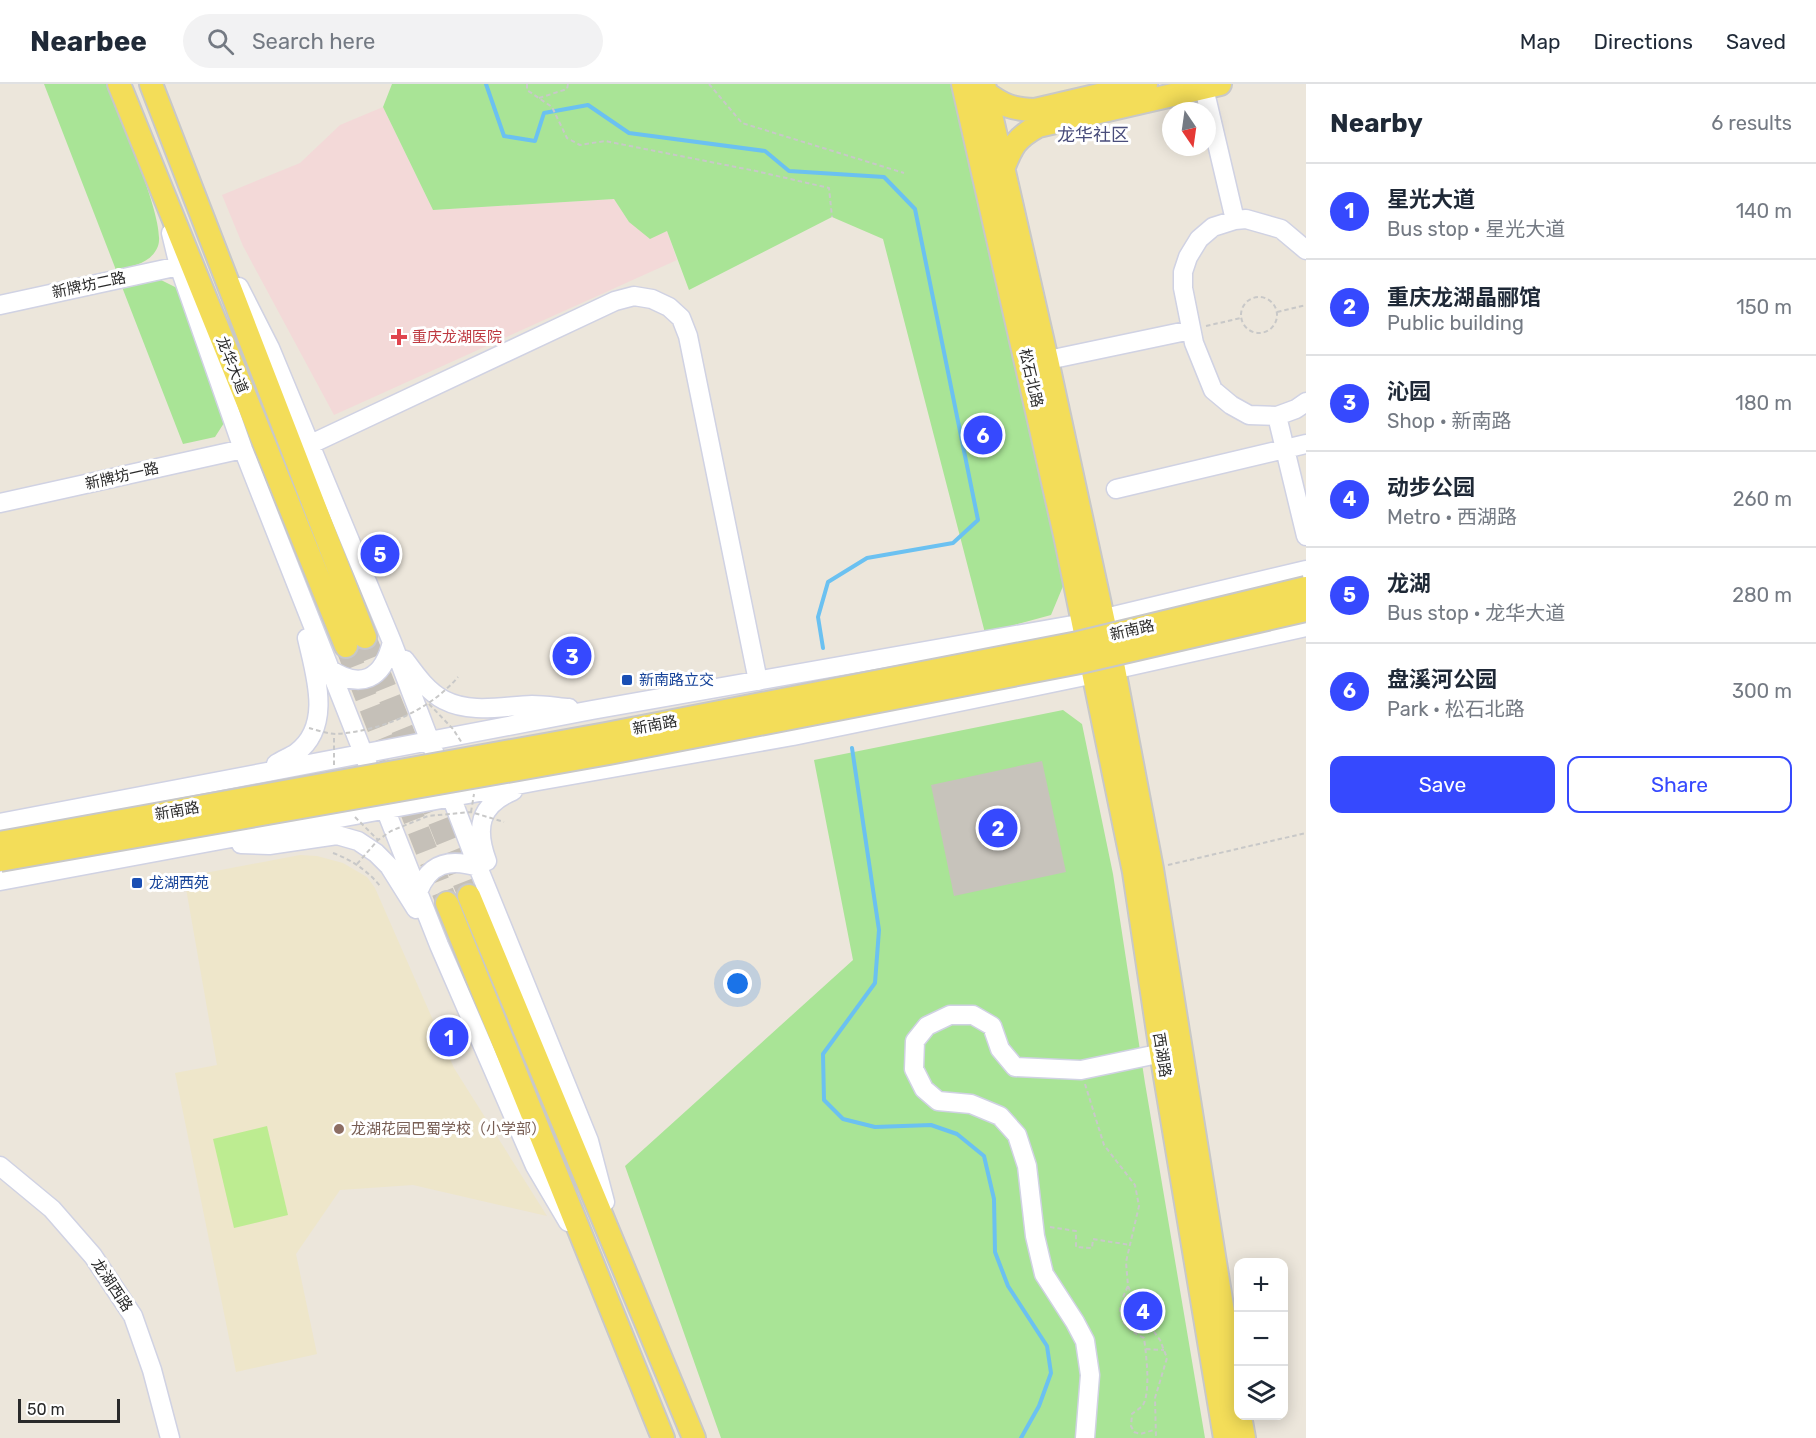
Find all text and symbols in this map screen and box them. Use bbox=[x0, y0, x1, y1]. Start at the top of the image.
search box bbox=[183, 14, 603, 68]
text: Nearbee bbox=[30, 25, 147, 58]
icon: search bbox=[204, 25, 237, 58]
text: Search here bbox=[252, 28, 375, 55]
text: Map bbox=[1520, 29, 1561, 54]
text: Directions bbox=[1594, 29, 1693, 54]
text: Saved bbox=[1726, 29, 1786, 54]
north arrow bbox=[1162, 102, 1216, 156]
text: Nearby bbox=[1330, 108, 1423, 139]
text: 6 results bbox=[1711, 111, 1792, 135]
district label: 龙华社区 bbox=[1057, 124, 1129, 146]
text: 星光大道 bbox=[1387, 186, 1475, 213]
text: 1 bbox=[1345, 199, 1354, 223]
text: 140 m bbox=[1736, 199, 1792, 223]
text: Bus stop · 星光大道 bbox=[1387, 217, 1565, 241]
street label: 新牌坊二路 bbox=[50, 268, 128, 302]
text: 重庆龙湖晶郦馆 bbox=[1387, 284, 1541, 311]
text: 2 bbox=[1343, 295, 1356, 319]
text: 150 m bbox=[1736, 295, 1792, 319]
text: Public building bbox=[1387, 311, 1524, 335]
marker: 重庆龙湖医院 bbox=[390, 328, 408, 346]
place label: 重庆龙湖医院 bbox=[412, 328, 502, 346]
street label: 龙华大道 bbox=[212, 334, 252, 396]
street label: 松石北路 bbox=[1015, 347, 1047, 409]
text: 沁园 bbox=[1387, 378, 1431, 405]
text: 3 bbox=[1343, 391, 1356, 415]
text: 180 m bbox=[1735, 391, 1792, 415]
text: Shop · 新南路 bbox=[1387, 409, 1511, 433]
pin: 6 bbox=[964, 412, 1002, 458]
street label: 新牌坊一路 bbox=[83, 459, 161, 493]
text: 动步公园 bbox=[1387, 474, 1475, 501]
text: 4 bbox=[1343, 487, 1356, 511]
text: 260 m bbox=[1733, 487, 1792, 511]
text: Metro · 西湖路 bbox=[1387, 505, 1517, 529]
pin: 5 bbox=[360, 532, 400, 576]
text: 龙湖 bbox=[1387, 570, 1431, 597]
text: 5 bbox=[1343, 583, 1356, 607]
text: 280 m bbox=[1732, 583, 1792, 607]
text: Bus stop · 龙华大道 bbox=[1387, 601, 1565, 625]
street label: 新南路 bbox=[1108, 616, 1156, 644]
pin: 3 bbox=[552, 634, 592, 678]
text: 盘溪河公园 bbox=[1387, 666, 1497, 693]
place label: 新南路立交 bbox=[639, 671, 714, 689]
marker: 新南路立交 bbox=[620, 673, 634, 687]
text: 6 bbox=[1343, 679, 1356, 703]
text: 300 m bbox=[1732, 679, 1792, 703]
text: Park · 松石北路 bbox=[1387, 697, 1525, 721]
street label: 新南路 bbox=[631, 712, 679, 738]
button: Save bbox=[1330, 756, 1555, 813]
button: Share bbox=[1567, 756, 1792, 813]
street label: 新南路 bbox=[153, 798, 201, 824]
pin: 2 bbox=[978, 806, 1018, 850]
place label: 龙湖西苑 bbox=[149, 874, 209, 892]
marker: 龙湖西苑 bbox=[130, 876, 144, 890]
your location bbox=[723, 969, 752, 998]
pin: 1 bbox=[430, 1014, 468, 1060]
street label: 西湖路 bbox=[1150, 1031, 1174, 1079]
place label: 龙湖花园巴蜀学校（小学部） bbox=[351, 1120, 546, 1138]
marker: 龙湖花园巴蜀学校（小学部） bbox=[332, 1122, 346, 1136]
street label: 龙湖西路 bbox=[88, 1255, 136, 1315]
map controls bbox=[1234, 1258, 1288, 1420]
button: + bbox=[1234, 1258, 1288, 1312]
pin: 4 bbox=[1124, 1288, 1162, 1334]
button: − bbox=[1234, 1312, 1288, 1366]
button: layers bbox=[1234, 1366, 1288, 1420]
scale bar bbox=[18, 1396, 120, 1424]
text: 50 m bbox=[27, 1400, 65, 1419]

